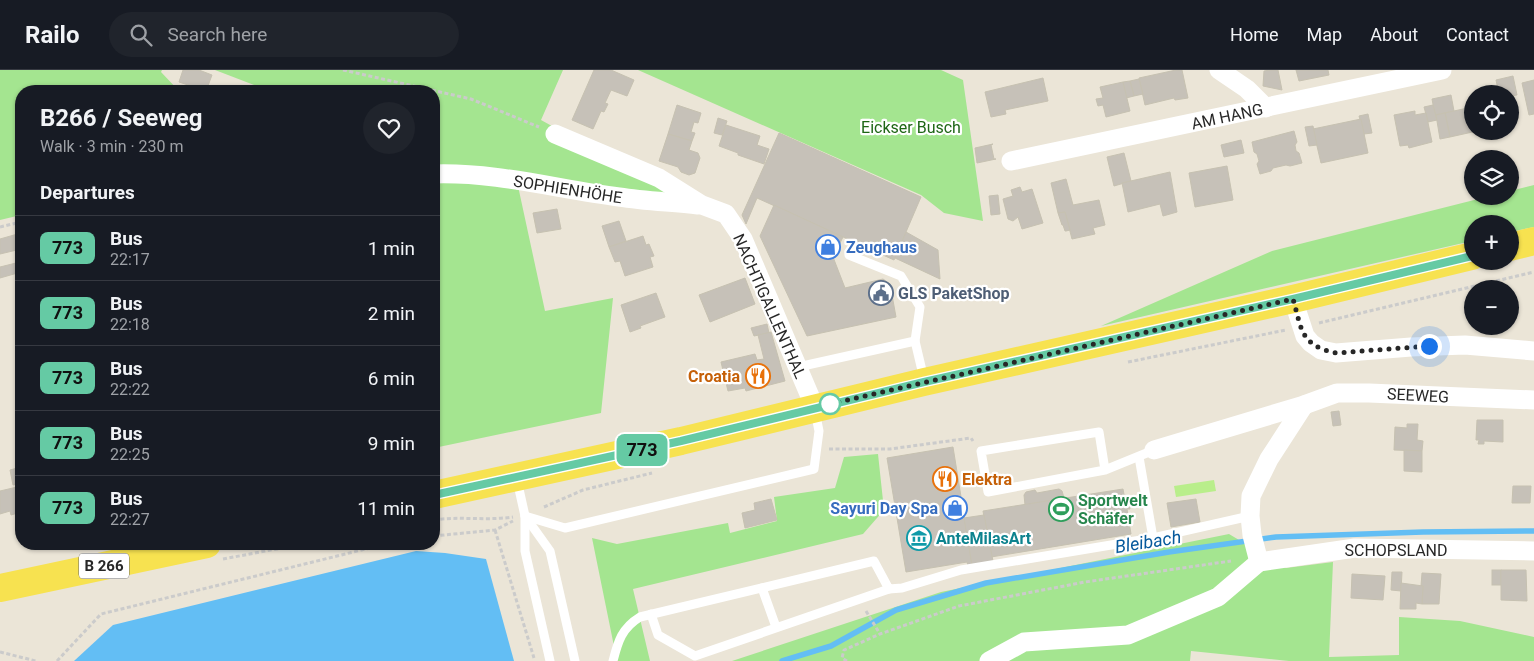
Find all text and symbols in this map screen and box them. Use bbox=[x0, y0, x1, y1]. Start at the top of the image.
search box bbox=[109, 12, 459, 57]
text: Railo bbox=[25, 21, 79, 49]
icon: search bbox=[127, 21, 155, 49]
text: Search here bbox=[167, 23, 267, 46]
text: Home bbox=[1230, 24, 1279, 45]
text: Map bbox=[1307, 24, 1342, 45]
text: About bbox=[1370, 24, 1418, 45]
text: Contact bbox=[1446, 24, 1509, 45]
map controls bbox=[1464, 85, 1519, 335]
button: locate bbox=[1464, 85, 1519, 140]
street label: AM HANG bbox=[1190, 100, 1265, 133]
button: heart bbox=[363, 102, 415, 154]
text: B266 / Seeweg bbox=[40, 104, 202, 132]
park label: Eickser Busch bbox=[861, 118, 961, 137]
text: Walk · 3 min · 230 m bbox=[40, 137, 184, 156]
button: layers bbox=[1464, 150, 1519, 205]
street label: SOPHIENHÖHE bbox=[512, 172, 624, 207]
text: Departures bbox=[40, 181, 135, 204]
button: + bbox=[1464, 215, 1519, 270]
text: Bus bbox=[110, 227, 143, 250]
street label: NACHTIGALLENTHAL bbox=[729, 231, 810, 382]
shop icon: Zeughaus bbox=[815, 234, 841, 260]
text: 773 bbox=[52, 237, 83, 258]
text: 1 min bbox=[368, 237, 415, 260]
place label: Zeughaus bbox=[846, 238, 917, 257]
text: 22:17 bbox=[110, 250, 150, 269]
public building icon: GLS PaketShop bbox=[868, 280, 894, 306]
button: − bbox=[1464, 280, 1519, 335]
place label: GLS PaketShop bbox=[898, 284, 1009, 303]
text: Bus bbox=[110, 292, 143, 315]
text: 773 bbox=[52, 302, 83, 323]
text: 2 min bbox=[368, 302, 415, 325]
text: 22:18 bbox=[110, 315, 150, 334]
your location bbox=[1417, 334, 1442, 359]
text: Bus bbox=[110, 357, 143, 380]
restaurant icon: Croatia bbox=[745, 363, 771, 389]
text: 773 bbox=[52, 367, 83, 388]
text: 6 min bbox=[368, 367, 415, 390]
place label: Croatia bbox=[688, 367, 740, 386]
text: 22:22 bbox=[110, 380, 150, 399]
street label: SEEWEG bbox=[1387, 384, 1449, 407]
unlabelled marker bbox=[819, 393, 841, 415]
text: Bus bbox=[110, 422, 143, 445]
text: 773 bbox=[52, 432, 83, 453]
text: 9 min bbox=[368, 432, 415, 455]
line badge: 773 bbox=[613, 434, 671, 466]
text: 773 bbox=[627, 439, 657, 460]
text: 22:25 bbox=[110, 445, 150, 464]
restaurant icon: Elektra bbox=[932, 466, 958, 492]
place label: Elektra bbox=[962, 470, 1012, 489]
text: Bus bbox=[110, 487, 143, 510]
place label: Sportwelt Schäfer bbox=[1078, 491, 1148, 528]
shop icon: Sayuri Day Spa bbox=[942, 495, 968, 521]
sports icon: Sportwelt Schäfer bbox=[1048, 496, 1074, 522]
text: 773 bbox=[52, 497, 83, 518]
text: 11 min bbox=[357, 497, 415, 520]
place label: Sayuri Day Spa bbox=[830, 499, 938, 518]
text: 22:27 bbox=[110, 510, 150, 529]
museum icon: AnteMilasArt bbox=[906, 525, 932, 551]
water label: Bleibach bbox=[1113, 526, 1183, 557]
place label: AnteMilasArt bbox=[936, 529, 1032, 548]
street label: SCHOPSLAND bbox=[1344, 541, 1448, 560]
road number: B 266 bbox=[79, 554, 129, 578]

